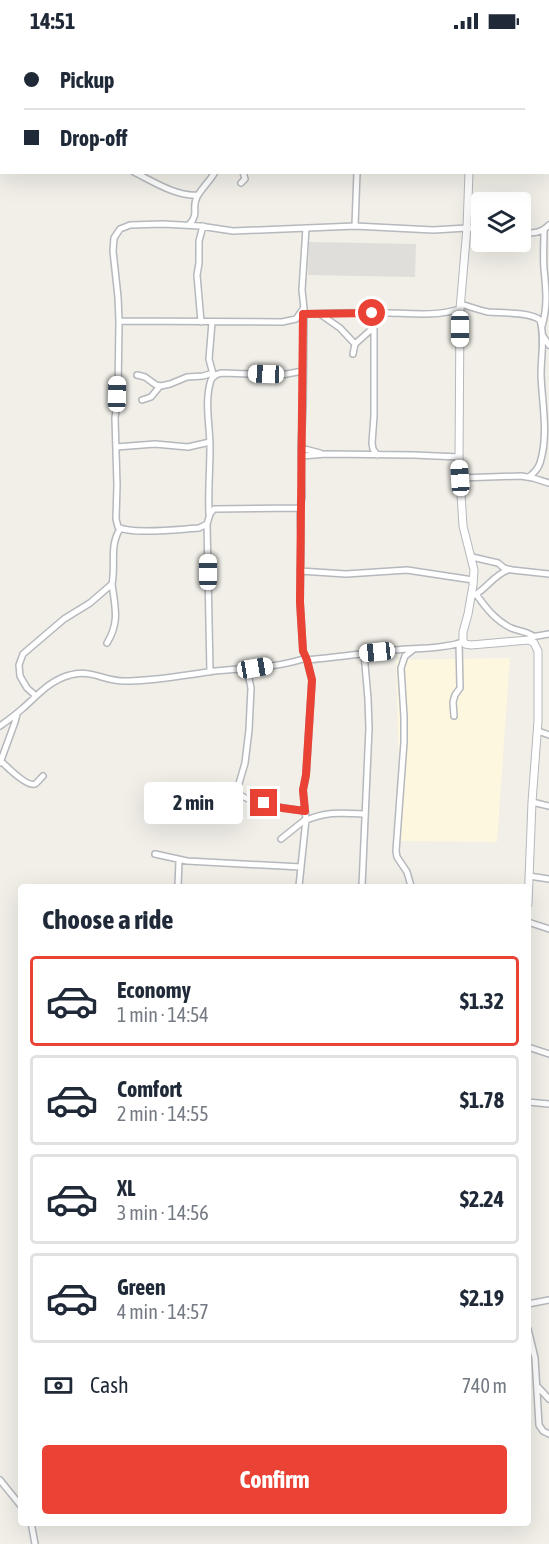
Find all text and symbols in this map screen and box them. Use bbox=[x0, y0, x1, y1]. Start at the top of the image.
text: 14:51 bbox=[30, 8, 75, 34]
text: Pickup bbox=[60, 67, 115, 93]
text: Drop-off bbox=[60, 125, 127, 151]
map controls bbox=[471, 192, 531, 252]
button: layers bbox=[471, 192, 531, 252]
route start bbox=[358, 299, 385, 326]
car bbox=[451, 311, 469, 347]
car bbox=[248, 364, 284, 384]
car bbox=[108, 376, 126, 412]
car bbox=[450, 459, 470, 497]
car bbox=[199, 554, 217, 590]
car bbox=[358, 641, 396, 663]
car bbox=[236, 656, 274, 680]
callout: 2 min bbox=[144, 782, 243, 824]
route end bbox=[250, 789, 277, 816]
text: 2 min bbox=[173, 791, 214, 814]
text: Choose a ride bbox=[42, 904, 174, 935]
icon: car bbox=[45, 974, 99, 1028]
text: Economy bbox=[117, 977, 191, 1003]
text: $1.32 bbox=[460, 988, 504, 1014]
text: 1 min · 14:54 bbox=[117, 1003, 209, 1026]
icon: car bbox=[45, 1073, 99, 1127]
text: Comfort bbox=[117, 1076, 182, 1102]
text: $1.78 bbox=[460, 1087, 504, 1113]
text: 2 min · 14:55 bbox=[117, 1102, 209, 1125]
icon: car bbox=[45, 1172, 99, 1226]
text: XL bbox=[117, 1175, 135, 1201]
text: $2.24 bbox=[460, 1186, 504, 1212]
text: 3 min · 14:56 bbox=[117, 1201, 209, 1224]
icon: car bbox=[45, 1271, 99, 1325]
text: Green bbox=[117, 1274, 166, 1300]
text: $2.19 bbox=[460, 1285, 504, 1311]
text: 4 min · 14:57 bbox=[117, 1300, 209, 1323]
icon: cash bbox=[42, 1369, 75, 1402]
text: Cash bbox=[90, 1372, 129, 1398]
text: 740 m bbox=[462, 1374, 507, 1397]
button: Confirm bbox=[42, 1445, 507, 1514]

